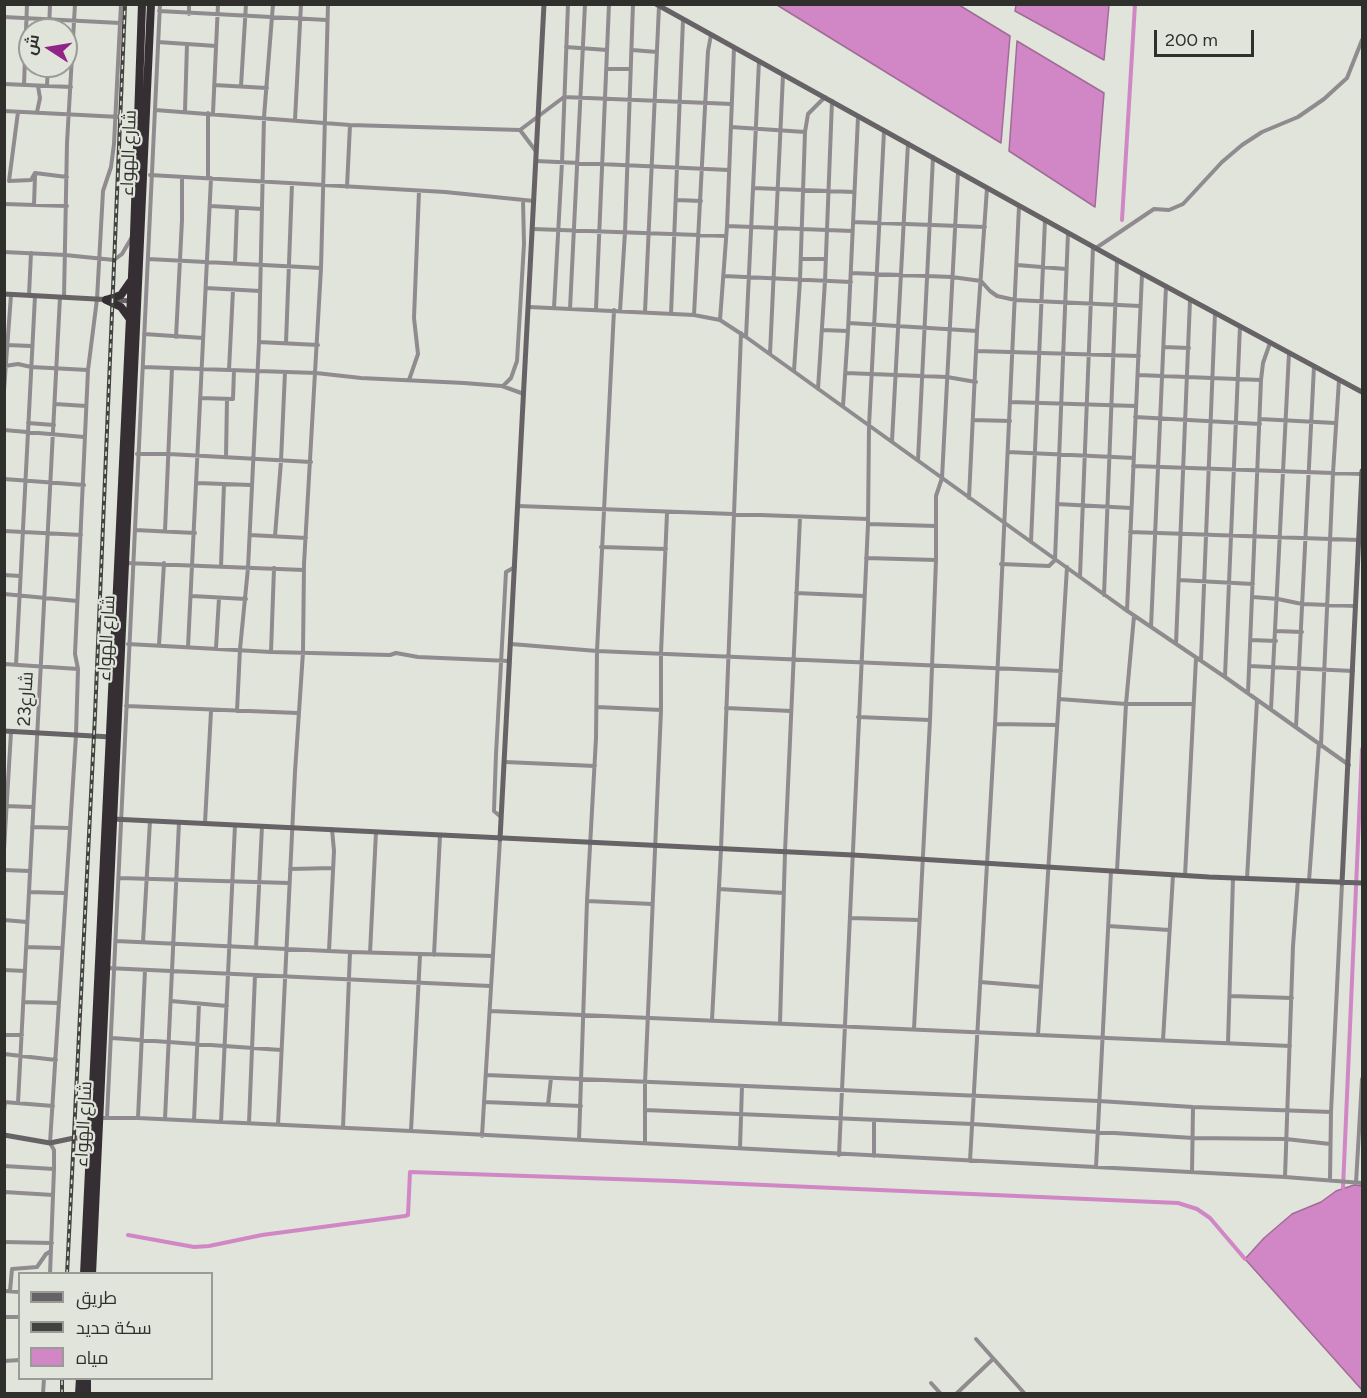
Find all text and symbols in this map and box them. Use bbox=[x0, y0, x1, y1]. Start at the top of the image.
north arrow bbox=[18, 18, 78, 78]
scale bar bbox=[1157, 18, 1258, 56]
text: 200 m bbox=[1165, 29, 1218, 51]
text: ش bbox=[20, 33, 43, 57]
street label: شارع الهواء bbox=[117, 110, 141, 196]
street label: شارع الهواء bbox=[94, 594, 120, 682]
street label: شارع23 bbox=[14, 671, 38, 727]
street label: شارع الهواء bbox=[71, 1080, 97, 1168]
legend bbox=[18, 1272, 213, 1380]
text: طريق bbox=[76, 1287, 117, 1309]
text: سكة حديد bbox=[76, 1317, 152, 1339]
text: مياه bbox=[76, 1347, 109, 1369]

